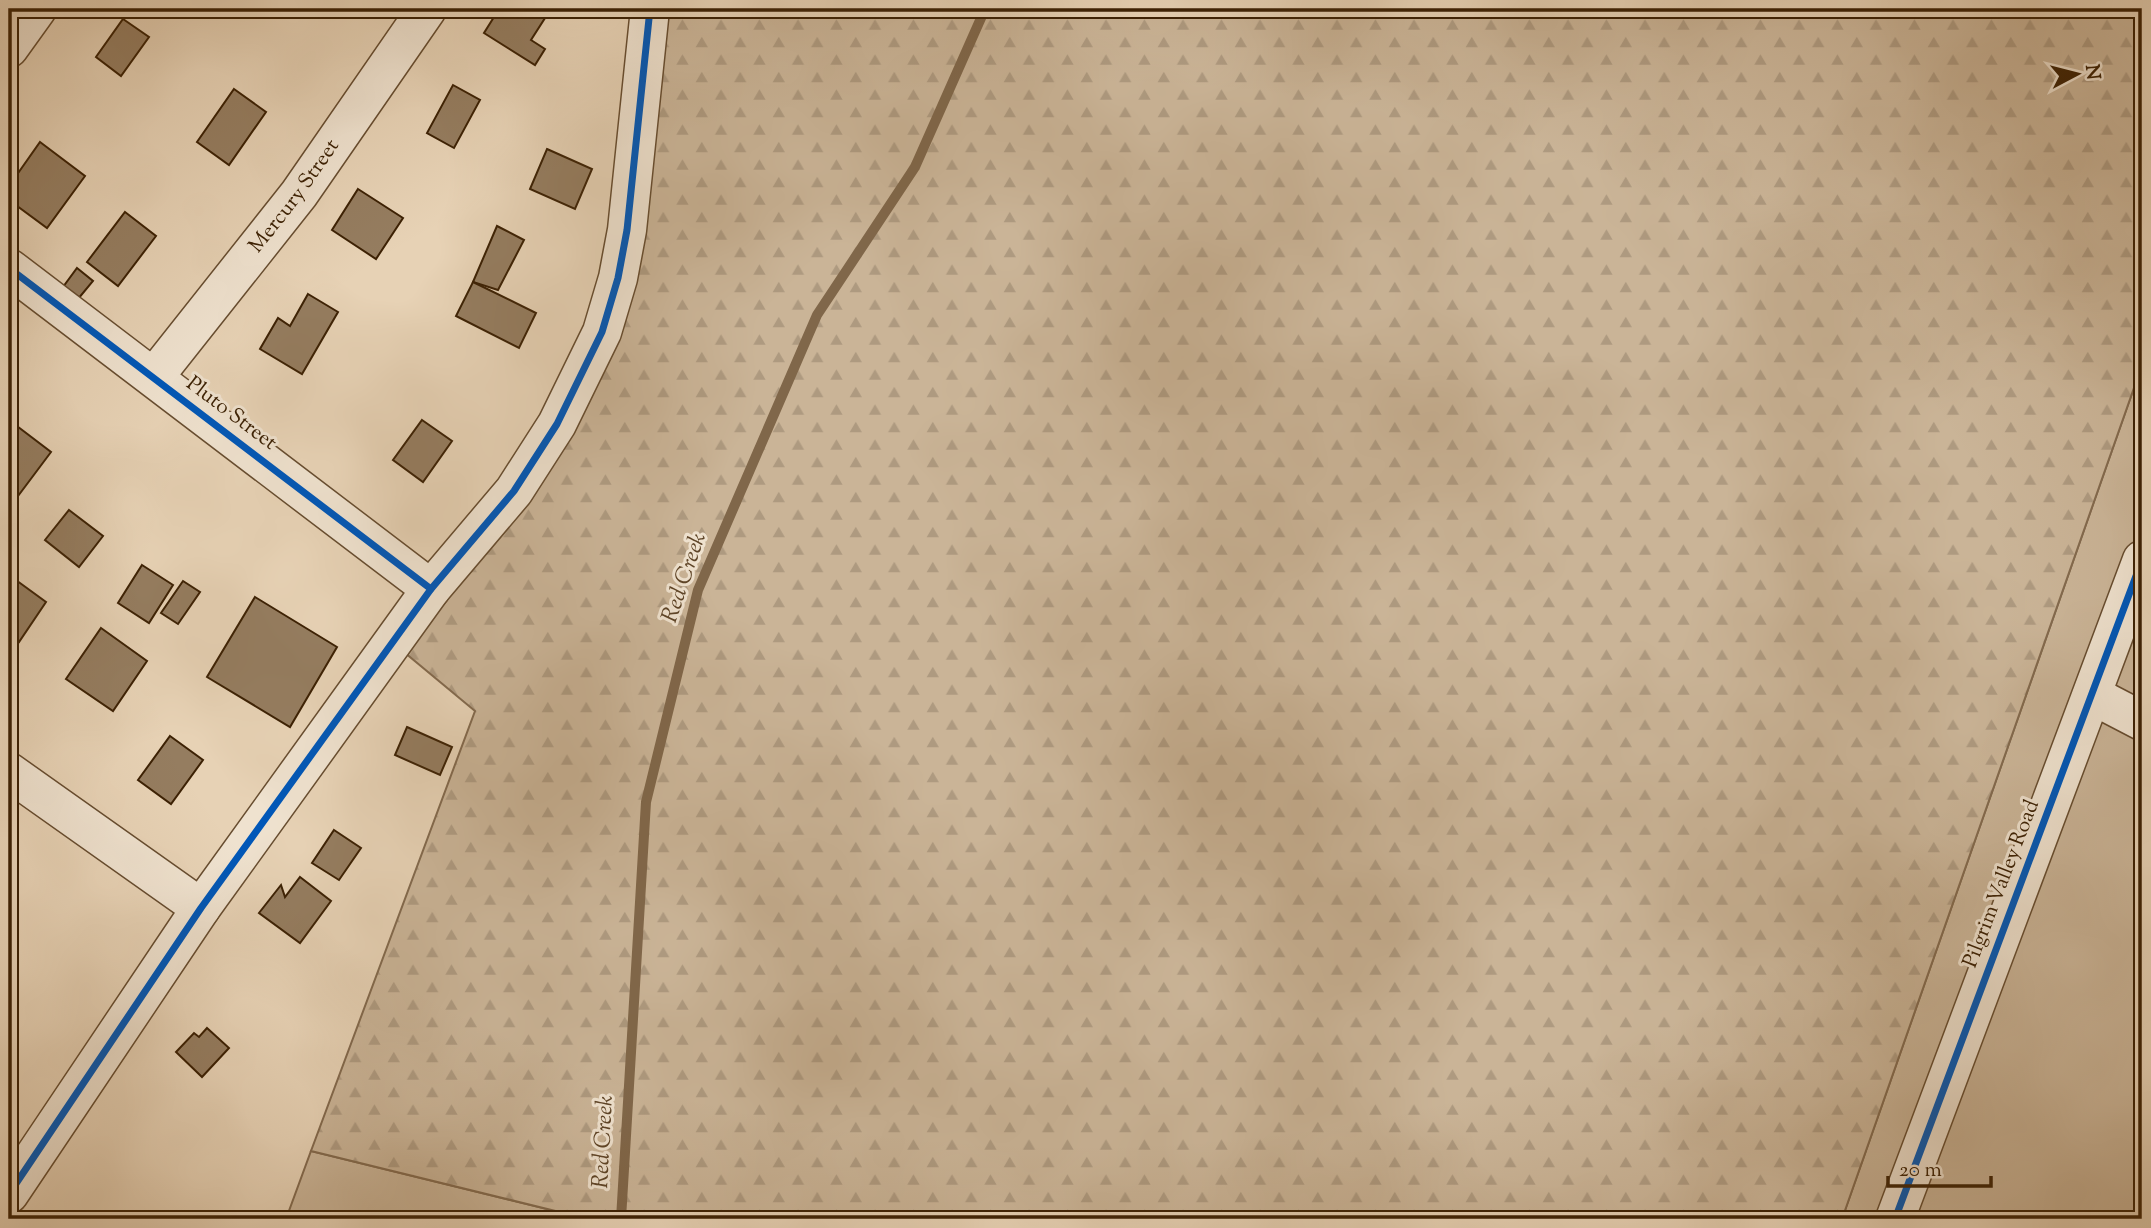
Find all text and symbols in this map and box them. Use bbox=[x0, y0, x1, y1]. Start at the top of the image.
north arrow bbox=[2042, 38, 2112, 108]
text: N bbox=[2077, 63, 2106, 81]
street label: Mercury Street bbox=[242, 133, 347, 260]
street label: Pluto Street bbox=[179, 370, 283, 458]
water label: Red Creek bbox=[654, 529, 716, 627]
street label: Pilgrim Valley Road bbox=[1956, 796, 2048, 972]
water label: Red Creek bbox=[585, 1095, 623, 1189]
scale bar bbox=[1888, 1144, 1992, 1188]
text: 20 m bbox=[1899, 1156, 1942, 1186]

